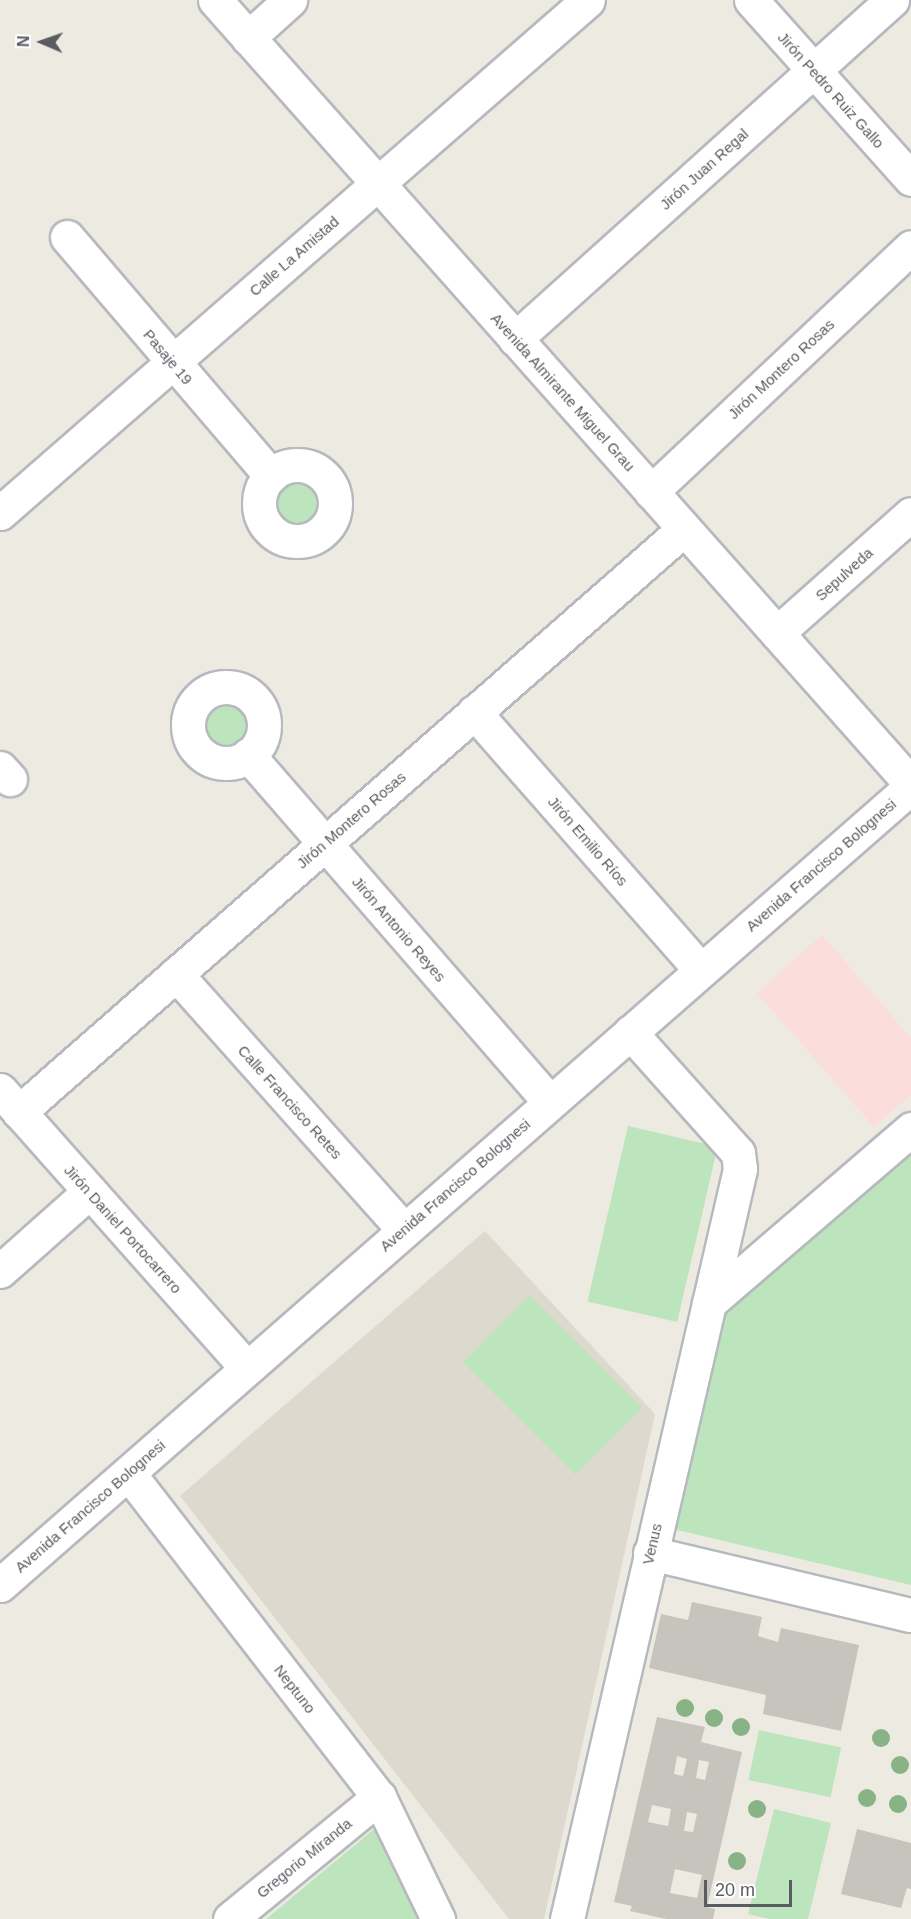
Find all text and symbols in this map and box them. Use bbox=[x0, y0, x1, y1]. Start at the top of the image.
north arrow bbox=[12, 12, 72, 72]
street label: Jirón Pedro Ruiz Gallo bbox=[774, 28, 888, 152]
text: N bbox=[15, 35, 32, 47]
street label: Jirón Juan Regal bbox=[656, 125, 752, 213]
street label: Calle La Amistad bbox=[245, 212, 343, 300]
street label: Avenida Almirante Miguel Grau bbox=[487, 309, 639, 475]
street label: Jirón Montero Rosas bbox=[724, 315, 838, 423]
street label: Pasaje 19 bbox=[140, 326, 196, 388]
street label: Sepulveda bbox=[812, 544, 876, 604]
street label: Jirón Montero Rosas bbox=[293, 768, 409, 872]
street label: Jirón Emilio Ríos bbox=[544, 793, 632, 889]
street label: Avenida Francisco Bolognesi bbox=[742, 795, 900, 935]
street label: Jirón Antonio Reyes bbox=[348, 872, 450, 986]
street label: Calle Francisco Retes bbox=[234, 1041, 346, 1163]
street label: Avenida Francisco Bolognesi bbox=[376, 1115, 534, 1255]
street label: Jirón Daniel Portocarrero bbox=[61, 1161, 185, 1297]
street label: Avenida Francisco Bolognesi bbox=[11, 1436, 169, 1576]
street label: Venus bbox=[639, 1522, 665, 1566]
street label: Neptuno bbox=[270, 1661, 320, 1717]
street label: Gregorio Miranda bbox=[253, 1814, 355, 1902]
scale bar bbox=[707, 1868, 796, 1906]
text: 20 m bbox=[715, 1880, 755, 1900]

